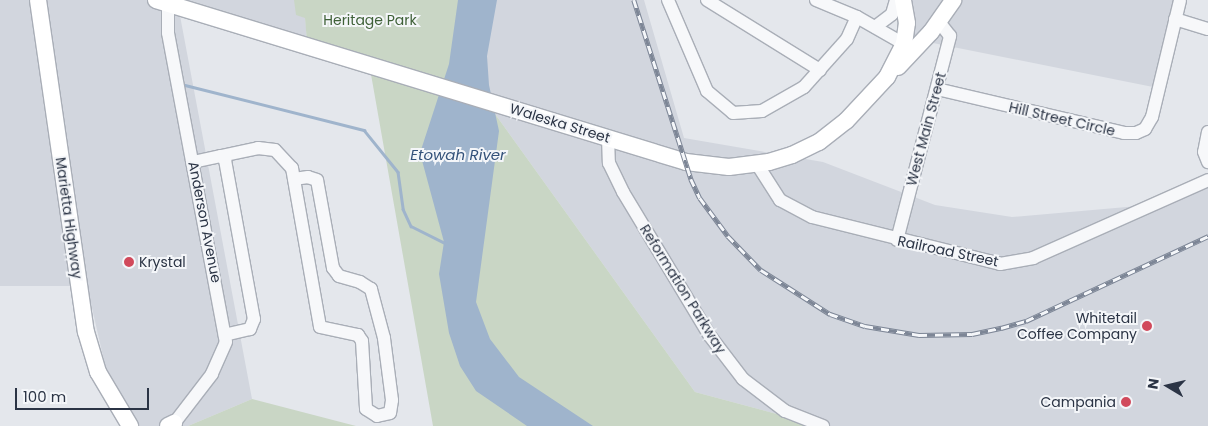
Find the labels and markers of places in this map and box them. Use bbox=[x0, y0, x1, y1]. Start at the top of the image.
place label: Krystal bbox=[139, 254, 186, 270]
marker: Krystal bbox=[123, 256, 135, 268]
place label: Whitetail Coffee Company bbox=[1017, 310, 1137, 342]
marker: Whitetail Coffee Company bbox=[1141, 320, 1153, 332]
place label: Campania bbox=[1041, 394, 1116, 410]
marker: Campania bbox=[1120, 396, 1132, 408]

